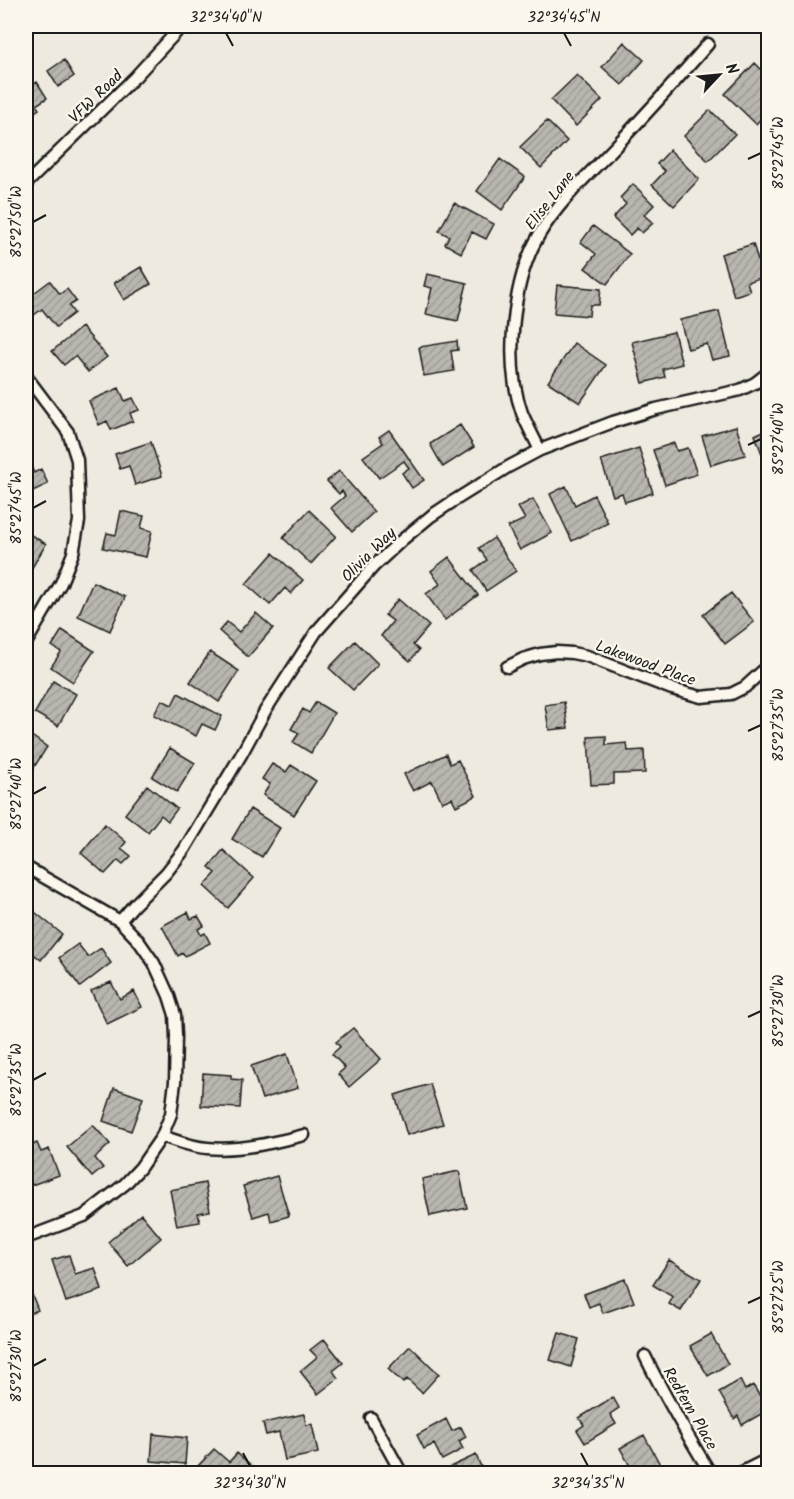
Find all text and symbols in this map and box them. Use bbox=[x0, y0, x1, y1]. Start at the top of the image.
text: 32°34'40"N bbox=[190, 6, 262, 30]
text: 32°34'45"N bbox=[528, 6, 600, 30]
north arrow bbox=[689, 45, 749, 105]
text: N bbox=[718, 59, 745, 79]
street label: VFW Road bbox=[63, 64, 130, 130]
text: 85°27'45"W bbox=[767, 116, 791, 190]
street label: Elise Lane bbox=[519, 166, 581, 236]
text: 85°27'50"W bbox=[5, 186, 29, 258]
text: 85°27'40"W bbox=[767, 403, 791, 475]
text: 85°27'45"W bbox=[5, 471, 29, 545]
street label: Olivia Way bbox=[336, 521, 403, 588]
street label: Lakewood Place bbox=[592, 634, 699, 693]
text: 85°27'35"W bbox=[767, 688, 791, 762]
text: 85°27'40"W bbox=[5, 758, 29, 830]
text: 85°27'30"W bbox=[767, 974, 791, 1047]
text: 85°27'35"W bbox=[5, 1043, 29, 1117]
text: 85°27'25"W bbox=[767, 1260, 791, 1334]
text: 85°27'30"W bbox=[5, 1329, 29, 1402]
street label: Redfern Place bbox=[656, 1362, 724, 1455]
text: 32°34'30"N bbox=[214, 1472, 286, 1496]
text: 32°34'35"N bbox=[551, 1472, 625, 1496]

